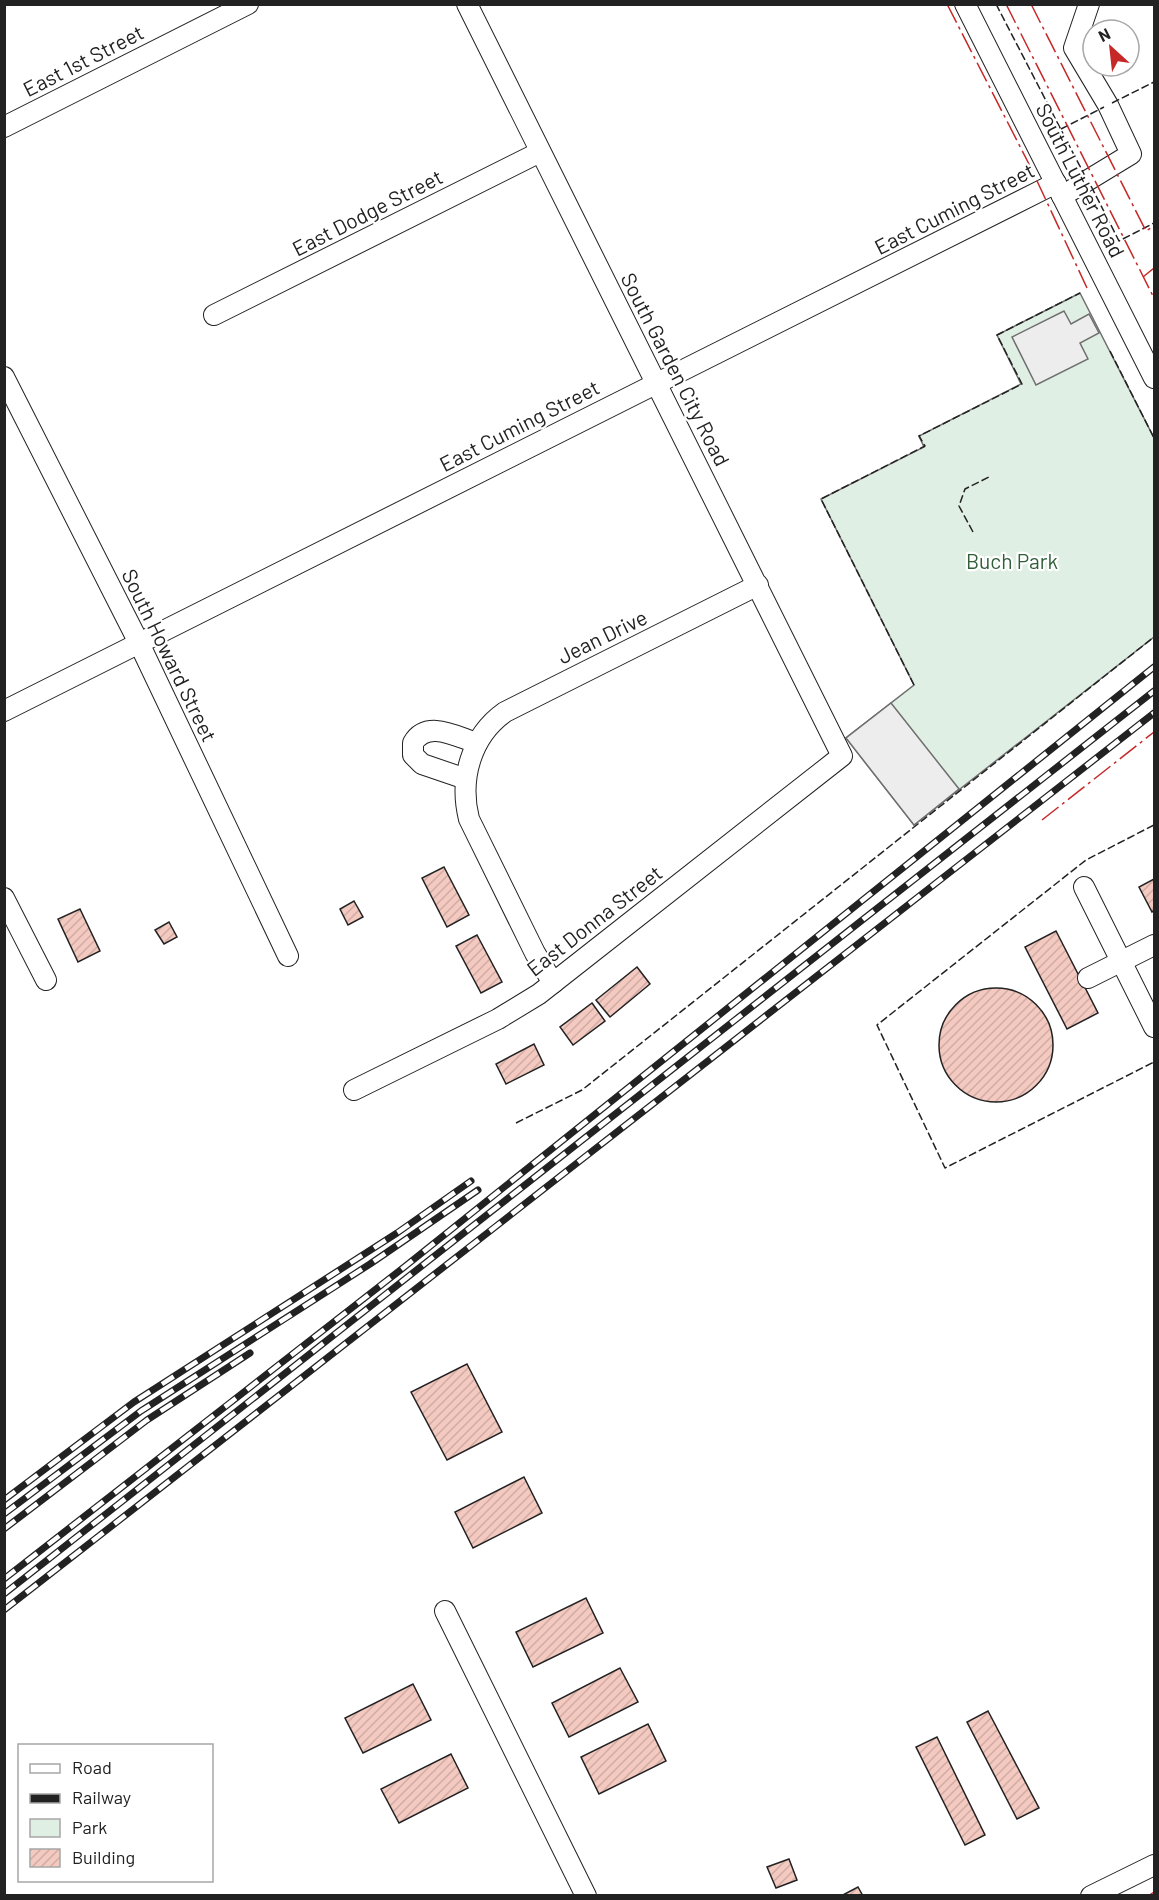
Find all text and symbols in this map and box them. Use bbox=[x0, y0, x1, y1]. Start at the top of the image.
north arrow bbox=[1081, 18, 1141, 78]
street label: East 1st Street bbox=[19, 19, 147, 101]
text: N bbox=[1095, 23, 1113, 45]
street label: South Luther Road bbox=[1031, 99, 1131, 261]
street label: East Cuming Street bbox=[870, 157, 1038, 259]
street label: East Dodge Street bbox=[288, 163, 446, 261]
street label: South Garden City Road bbox=[616, 268, 736, 470]
street label: East Cuming Street bbox=[435, 374, 603, 476]
park label: Buch Park bbox=[966, 548, 1058, 573]
street label: South Howard Street bbox=[117, 565, 223, 745]
street label: Jean Drive bbox=[553, 604, 651, 668]
street label: East Donna Street bbox=[521, 859, 667, 981]
legend bbox=[18, 1744, 213, 1882]
text: Road bbox=[72, 1756, 112, 1778]
text: Railway bbox=[72, 1786, 131, 1808]
text: Park bbox=[72, 1816, 107, 1838]
text: Building bbox=[72, 1846, 135, 1868]

